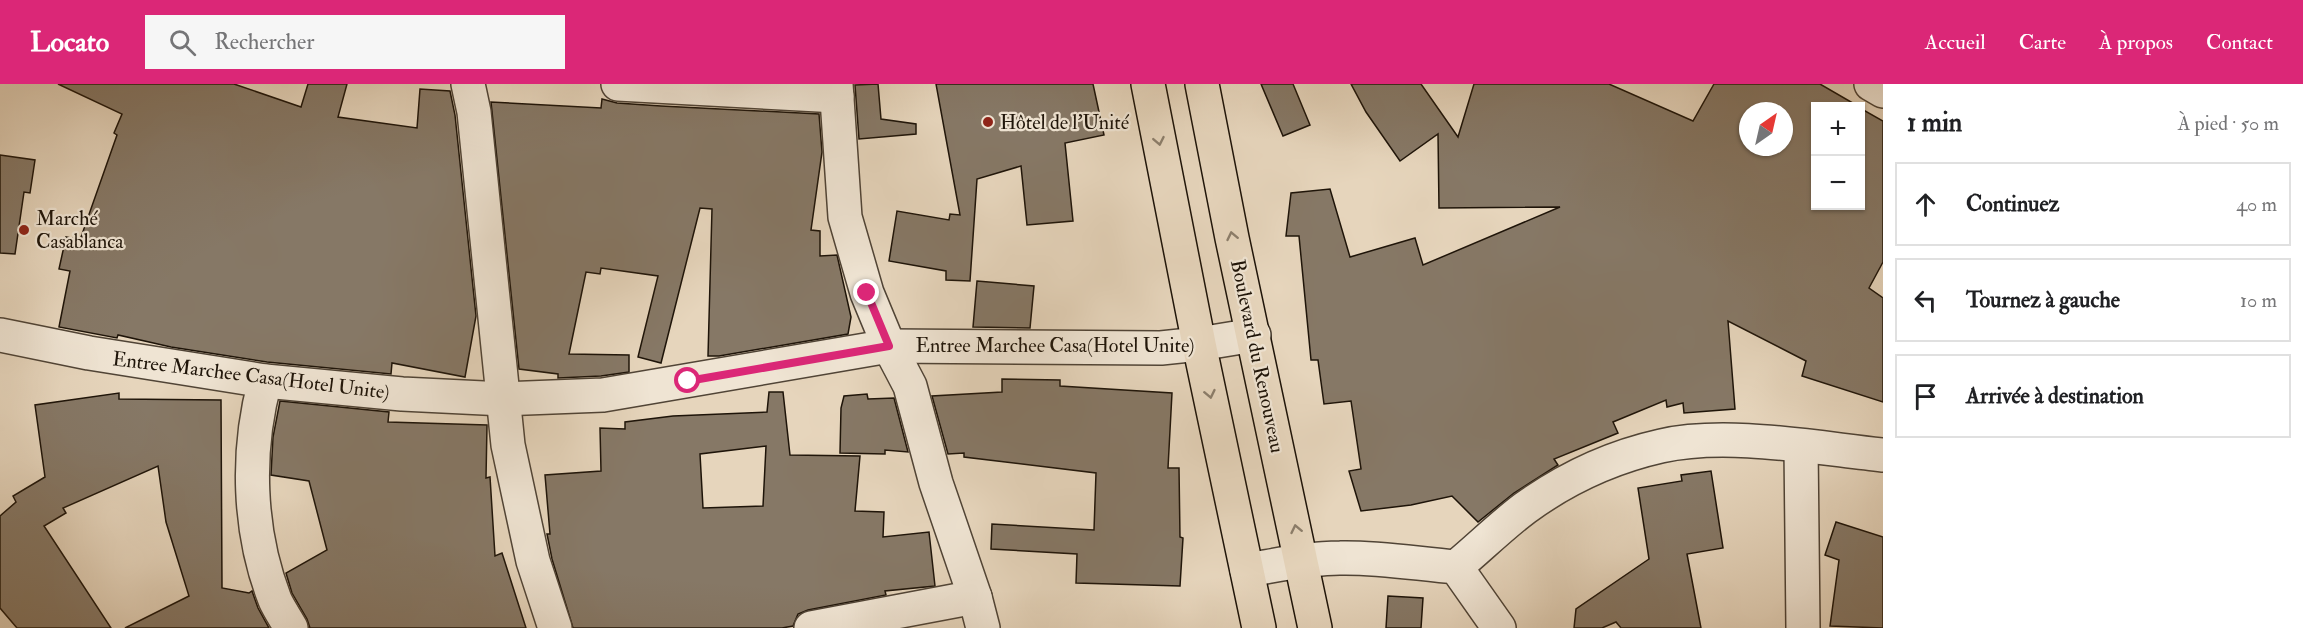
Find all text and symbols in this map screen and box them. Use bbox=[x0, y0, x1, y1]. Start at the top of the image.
search box bbox=[145, 15, 565, 69]
text: Locato bbox=[30, 25, 109, 60]
icon: search bbox=[166, 26, 199, 59]
text: Rechercher bbox=[214, 28, 314, 56]
text: Accueil bbox=[1925, 29, 1986, 56]
text: Carte bbox=[2019, 29, 2066, 56]
text: À propos bbox=[2099, 29, 2173, 56]
text: Contact bbox=[2206, 29, 2273, 56]
north arrow bbox=[1739, 102, 1793, 156]
map controls bbox=[1811, 102, 1865, 210]
button: + bbox=[1811, 102, 1865, 156]
text: 1 min bbox=[1907, 107, 1962, 139]
place label: Hôtel de l'Unité bbox=[1000, 110, 1130, 135]
text: À pied · 50 m bbox=[2178, 111, 2279, 136]
marker: Hôtel de l'Unité bbox=[981, 115, 995, 129]
one-way arrow bbox=[1152, 136, 1165, 146]
button: − bbox=[1811, 156, 1865, 210]
icon: ahead bbox=[1909, 188, 1942, 221]
text: Continuez bbox=[1966, 190, 2059, 218]
text: 40 m bbox=[2236, 192, 2277, 217]
place label: Marché Casablanca bbox=[36, 206, 124, 254]
marker: Marché Casablanca bbox=[17, 223, 31, 237]
one-way arrow bbox=[1226, 232, 1239, 242]
street label: Boulevard du Renouveau bbox=[1225, 257, 1290, 455]
route end bbox=[853, 279, 879, 305]
icon: left bbox=[1909, 284, 1942, 317]
text: Tournez à gauche bbox=[1966, 286, 2120, 314]
text: 10 m bbox=[2240, 288, 2277, 313]
street label: Entree Marchee Casa(Hotel Unite) bbox=[915, 333, 1195, 358]
street label: Entree Marchee Casa(Hotel Unite) bbox=[111, 346, 391, 405]
route start bbox=[674, 367, 700, 393]
icon: arrive bbox=[1909, 380, 1942, 413]
text: Arrivée à destination bbox=[1966, 382, 2144, 410]
one-way arrow bbox=[1203, 389, 1216, 399]
one-way arrow bbox=[1290, 525, 1303, 535]

